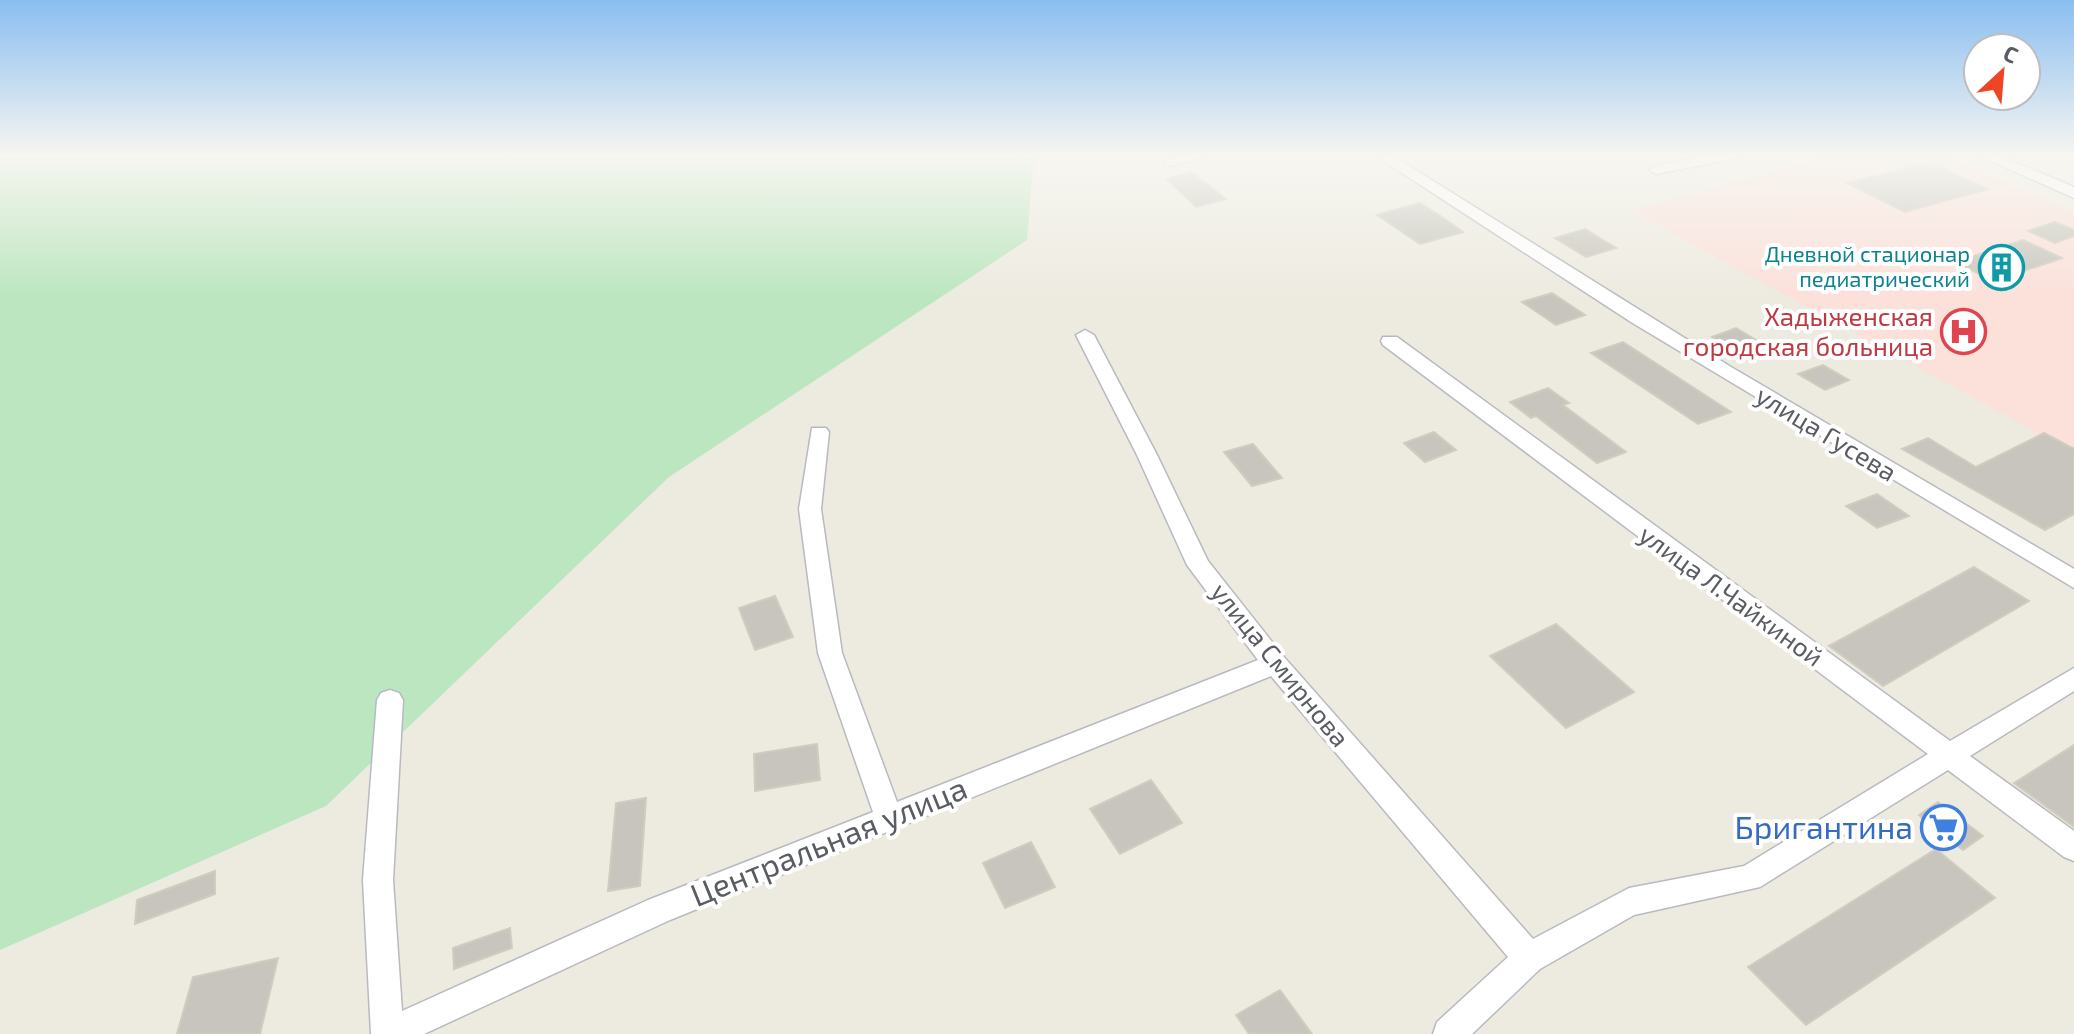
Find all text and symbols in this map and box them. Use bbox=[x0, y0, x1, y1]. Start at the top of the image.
north arrow bbox=[1962, 32, 2042, 112]
text: С bbox=[2000, 39, 2023, 68]
place label: Дневной стационар педиатрический bbox=[1765, 240, 1970, 291]
building icon: Дневной стационар педиатрический bbox=[1977, 243, 2025, 291]
place label: Хадыженская городская больница bbox=[1683, 300, 1933, 361]
hospital icon: Хадыженская городская больница bbox=[1940, 308, 1988, 356]
street label: улица Гусева bbox=[1750, 379, 1903, 488]
street label: улица Л.Чайкиной bbox=[1633, 518, 1830, 673]
street label: улица Смирнова bbox=[1205, 576, 1357, 753]
street label: Центральная улица bbox=[685, 767, 972, 914]
supermarket icon: Бригантина bbox=[1920, 804, 1968, 852]
place label: Бригантина bbox=[1735, 807, 1913, 845]

